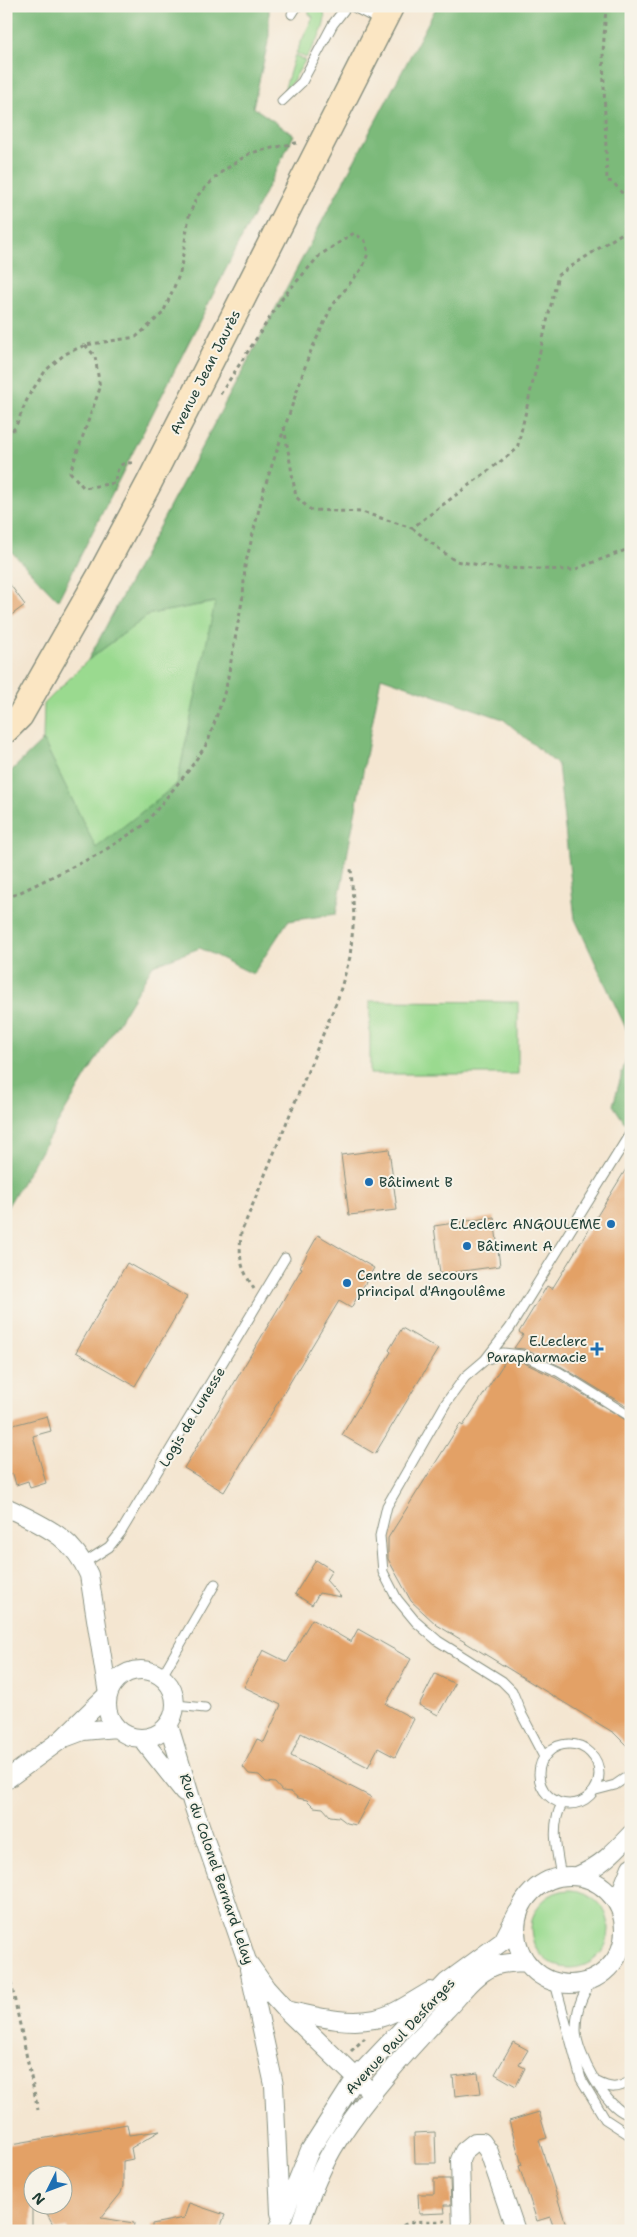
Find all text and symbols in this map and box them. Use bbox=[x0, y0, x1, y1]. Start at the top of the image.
street label: Avenue Jean Jaurès bbox=[166, 307, 244, 437]
place label: Bâtiment B bbox=[379, 1173, 453, 1191]
marker: Bâtiment B bbox=[363, 1176, 375, 1188]
place label: E.Leclerc ANGOULEME bbox=[450, 1215, 601, 1233]
marker: E.Leclerc ANGOULEME bbox=[605, 1218, 617, 1230]
place label: Bâtiment A bbox=[477, 1237, 553, 1255]
marker: Bâtiment A bbox=[461, 1240, 473, 1252]
place label: Centre de secours principal d'Angoulême bbox=[357, 1266, 506, 1300]
marker: Centre de secours principal d'Angoulême bbox=[341, 1277, 353, 1289]
place label: E.Leclerc Parapharmacie bbox=[487, 1332, 587, 1366]
marker: E.Leclerc Parapharmacie bbox=[591, 1343, 603, 1355]
street label: Logis de Lunesse bbox=[155, 1364, 229, 1470]
street label: Rue du Colonel Bernard Lelay bbox=[176, 1771, 258, 1967]
street label: Avenue Paul Desfarges bbox=[341, 1974, 459, 2098]
north arrow bbox=[22, 2164, 72, 2214]
text: N bbox=[28, 2189, 49, 2209]

